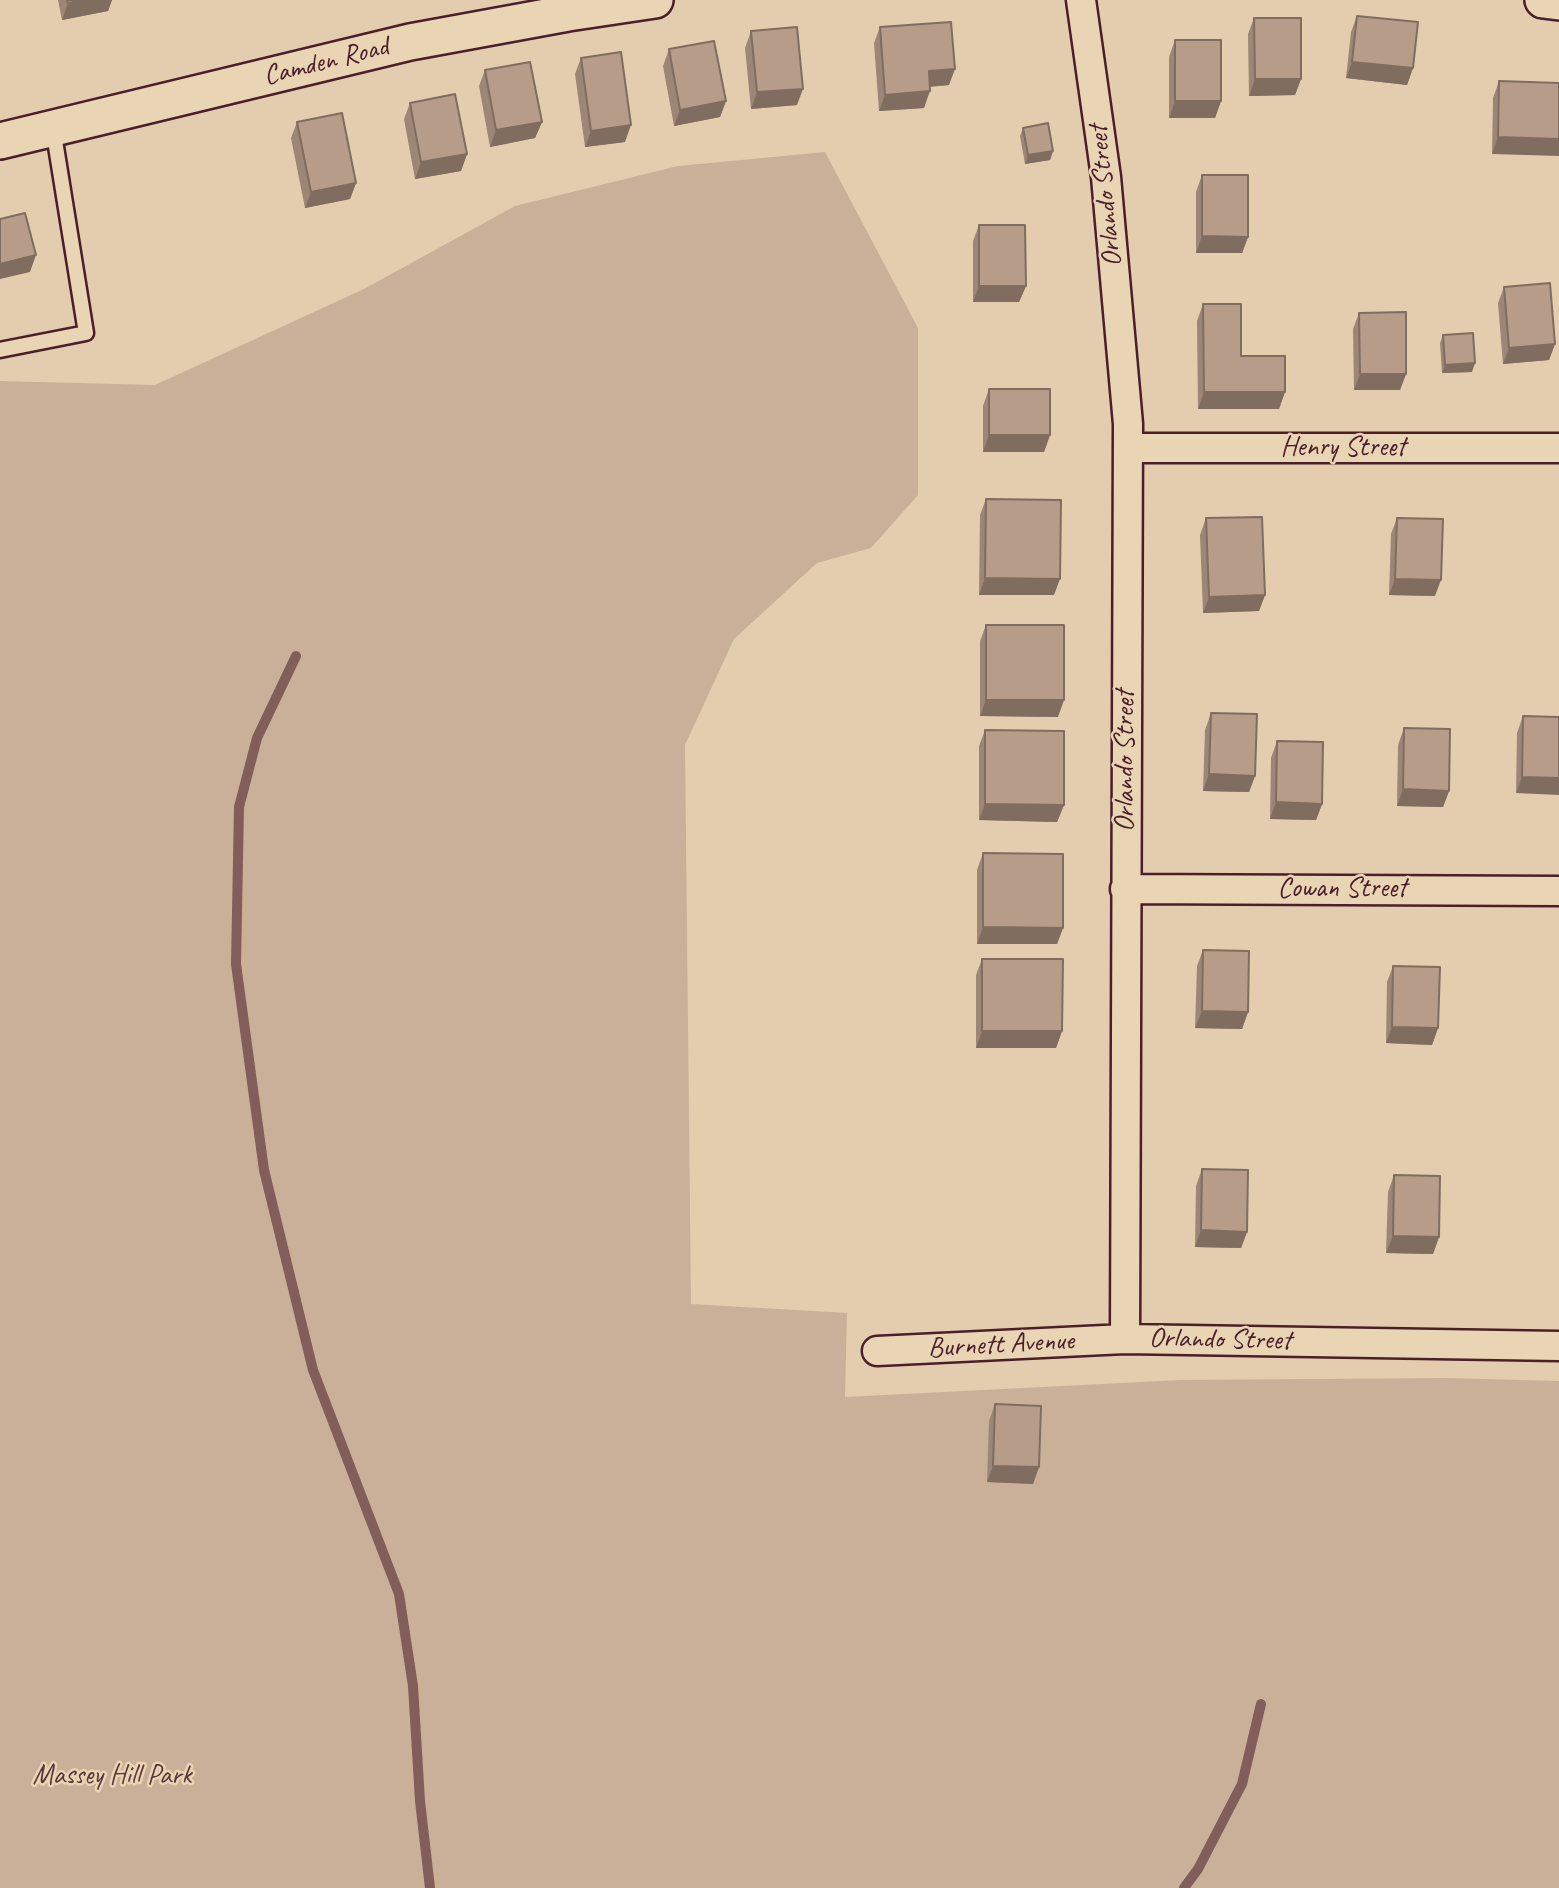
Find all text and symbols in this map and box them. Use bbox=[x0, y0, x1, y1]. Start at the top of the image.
street label: Camden Road bbox=[260, 30, 392, 94]
street label: Orlando Street bbox=[1082, 124, 1130, 268]
street label: Henry Street bbox=[1281, 431, 1405, 465]
street label: Orlando Street bbox=[1109, 690, 1143, 832]
street label: Cowan Street bbox=[1278, 872, 1406, 906]
street label: Orlando Street bbox=[1149, 1322, 1291, 1358]
street label: Burnett Avenue bbox=[927, 1324, 1075, 1366]
park label: Massey Hill Park bbox=[33, 1759, 191, 1793]

